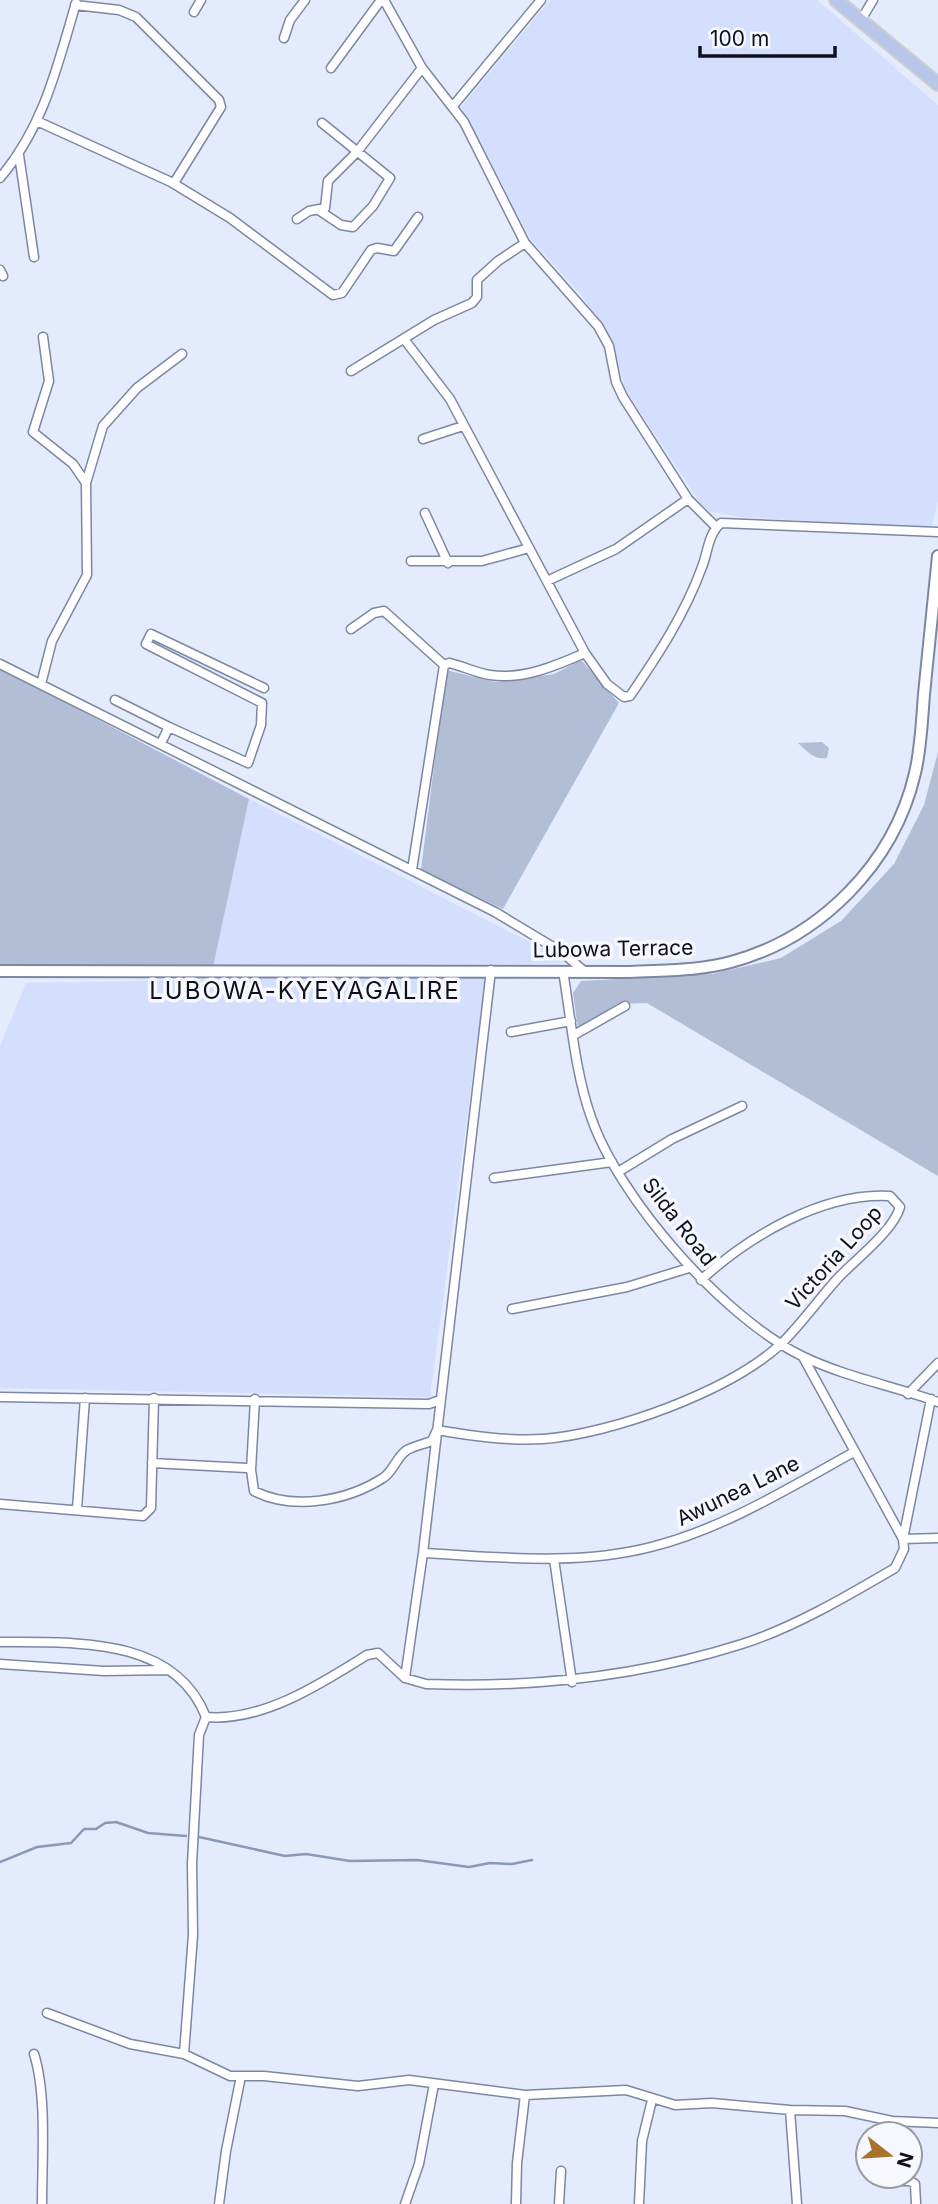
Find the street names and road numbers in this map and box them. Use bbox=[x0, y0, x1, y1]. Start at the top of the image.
street label: Lubowa Terrace bbox=[532, 935, 693, 962]
street label: Silda Road bbox=[637, 1173, 722, 1271]
street label: Victoria Loop bbox=[780, 1200, 887, 1315]
street label: Awunea Lane bbox=[672, 1450, 803, 1531]

